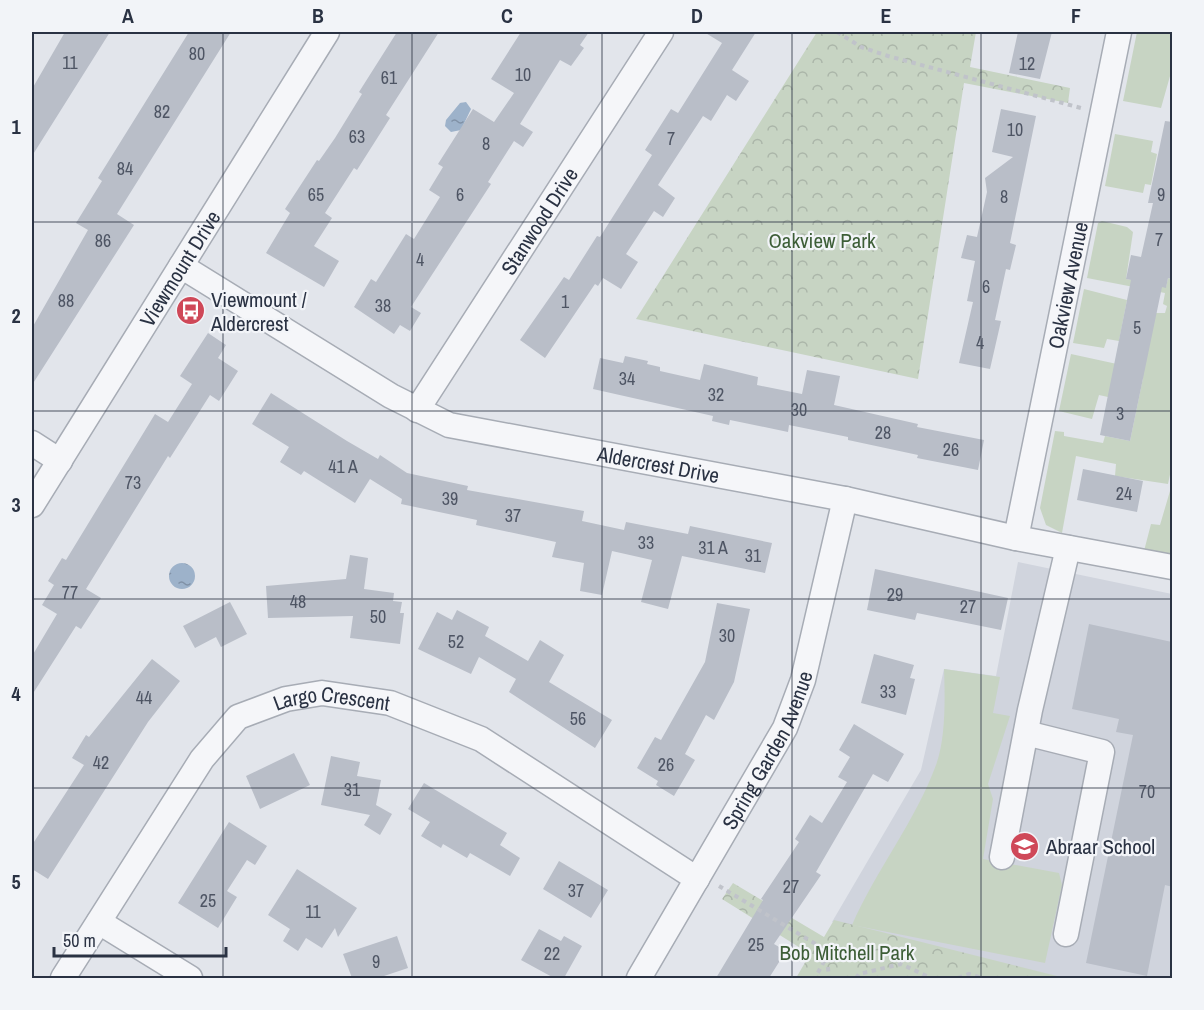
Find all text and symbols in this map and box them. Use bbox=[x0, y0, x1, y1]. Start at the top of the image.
text: A bbox=[122, 2, 134, 29]
text: B bbox=[312, 2, 324, 29]
text: C bbox=[501, 2, 513, 29]
text: D bbox=[691, 2, 703, 29]
text: E bbox=[881, 2, 892, 29]
text: F bbox=[1071, 2, 1081, 29]
house number: 80 bbox=[189, 41, 205, 66]
house number: 11 bbox=[62, 50, 78, 75]
house number: 12 bbox=[1019, 51, 1035, 76]
house number: 10 bbox=[515, 62, 531, 87]
house number: 61 bbox=[381, 65, 398, 90]
house number: 82 bbox=[154, 99, 170, 124]
text: 1 bbox=[11, 113, 21, 140]
house number: 10 bbox=[1007, 117, 1023, 142]
house number: 63 bbox=[349, 124, 365, 149]
house number: 7 bbox=[667, 126, 675, 151]
house number: 8 bbox=[482, 131, 490, 156]
house number: 84 bbox=[117, 156, 133, 181]
street label: Stanwood Drive bbox=[494, 162, 584, 280]
house number: 65 bbox=[308, 182, 324, 207]
house number: 6 bbox=[456, 182, 464, 207]
house number: 9 bbox=[1157, 182, 1165, 207]
house number: 8 bbox=[1000, 184, 1008, 209]
street label: Viewmount Drive bbox=[132, 205, 227, 332]
street label: Oakview Avenue bbox=[1040, 219, 1095, 351]
park label: Oakview Park bbox=[768, 226, 876, 255]
house number: 7 bbox=[1155, 227, 1163, 252]
house number: 86 bbox=[95, 228, 111, 253]
house number: 4 bbox=[416, 247, 424, 272]
house number: 6 bbox=[982, 274, 990, 299]
place label: Viewmount / Aldercrest bbox=[210, 285, 307, 338]
house number: 88 bbox=[58, 288, 74, 313]
house number: 1 bbox=[561, 289, 570, 314]
house number: 38 bbox=[375, 293, 391, 318]
bus stop icon: Viewmount / Aldercrest bbox=[174, 295, 206, 327]
text: 2 bbox=[11, 302, 21, 329]
house number: 5 bbox=[1133, 315, 1141, 340]
house number: 4 bbox=[976, 330, 984, 355]
house number: 34 bbox=[619, 366, 635, 391]
house number: 32 bbox=[708, 382, 724, 407]
house number: 30 bbox=[791, 397, 807, 422]
house number: 3 bbox=[1116, 401, 1124, 426]
house number: 28 bbox=[875, 420, 891, 445]
house number: 26 bbox=[943, 437, 959, 462]
street label: Aldercrest Drive bbox=[594, 438, 722, 490]
house number: 41 A bbox=[328, 454, 358, 479]
house number: 73 bbox=[125, 470, 141, 495]
house number: 24 bbox=[1116, 481, 1132, 506]
house number: 39 bbox=[442, 486, 458, 511]
text: 3 bbox=[11, 491, 21, 518]
house number: 37 bbox=[505, 503, 521, 528]
house number: 33 bbox=[638, 530, 654, 555]
house number: 31 A bbox=[698, 535, 728, 560]
house number: 31 bbox=[745, 543, 762, 568]
house number: 77 bbox=[62, 580, 78, 605]
house number: 29 bbox=[887, 582, 903, 607]
house number: 48 bbox=[290, 589, 306, 614]
house number: 27 bbox=[960, 594, 976, 619]
house number: 50 bbox=[370, 604, 386, 629]
house number: 30 bbox=[719, 623, 735, 648]
house number: 52 bbox=[448, 629, 464, 654]
street label: Spring Garden Avenue bbox=[714, 668, 819, 835]
street label: Largo Crescent bbox=[269, 679, 392, 717]
house number: 33 bbox=[880, 679, 896, 704]
text: 4 bbox=[11, 680, 21, 707]
house number: 44 bbox=[136, 685, 152, 710]
house number: 56 bbox=[570, 706, 586, 731]
house number: 42 bbox=[93, 750, 109, 775]
house number: 26 bbox=[658, 752, 674, 777]
house number: 31 bbox=[344, 777, 361, 802]
house number: 70 bbox=[1139, 779, 1155, 804]
school or university icon: Abraar School bbox=[1009, 830, 1041, 862]
place label: Abraar School bbox=[1045, 832, 1155, 861]
text: 5 bbox=[11, 868, 21, 895]
house number: 27 bbox=[783, 874, 799, 899]
house number: 37 bbox=[568, 878, 584, 903]
house number: 25 bbox=[200, 888, 216, 913]
house number: 11 bbox=[305, 899, 321, 924]
scale bar bbox=[54, 920, 226, 958]
text: 50 m bbox=[63, 928, 96, 953]
house number: 25 bbox=[748, 932, 764, 957]
park label: Bob Mitchell Park bbox=[780, 938, 915, 967]
house number: 22 bbox=[544, 941, 560, 966]
house number: 9 bbox=[372, 949, 380, 974]

